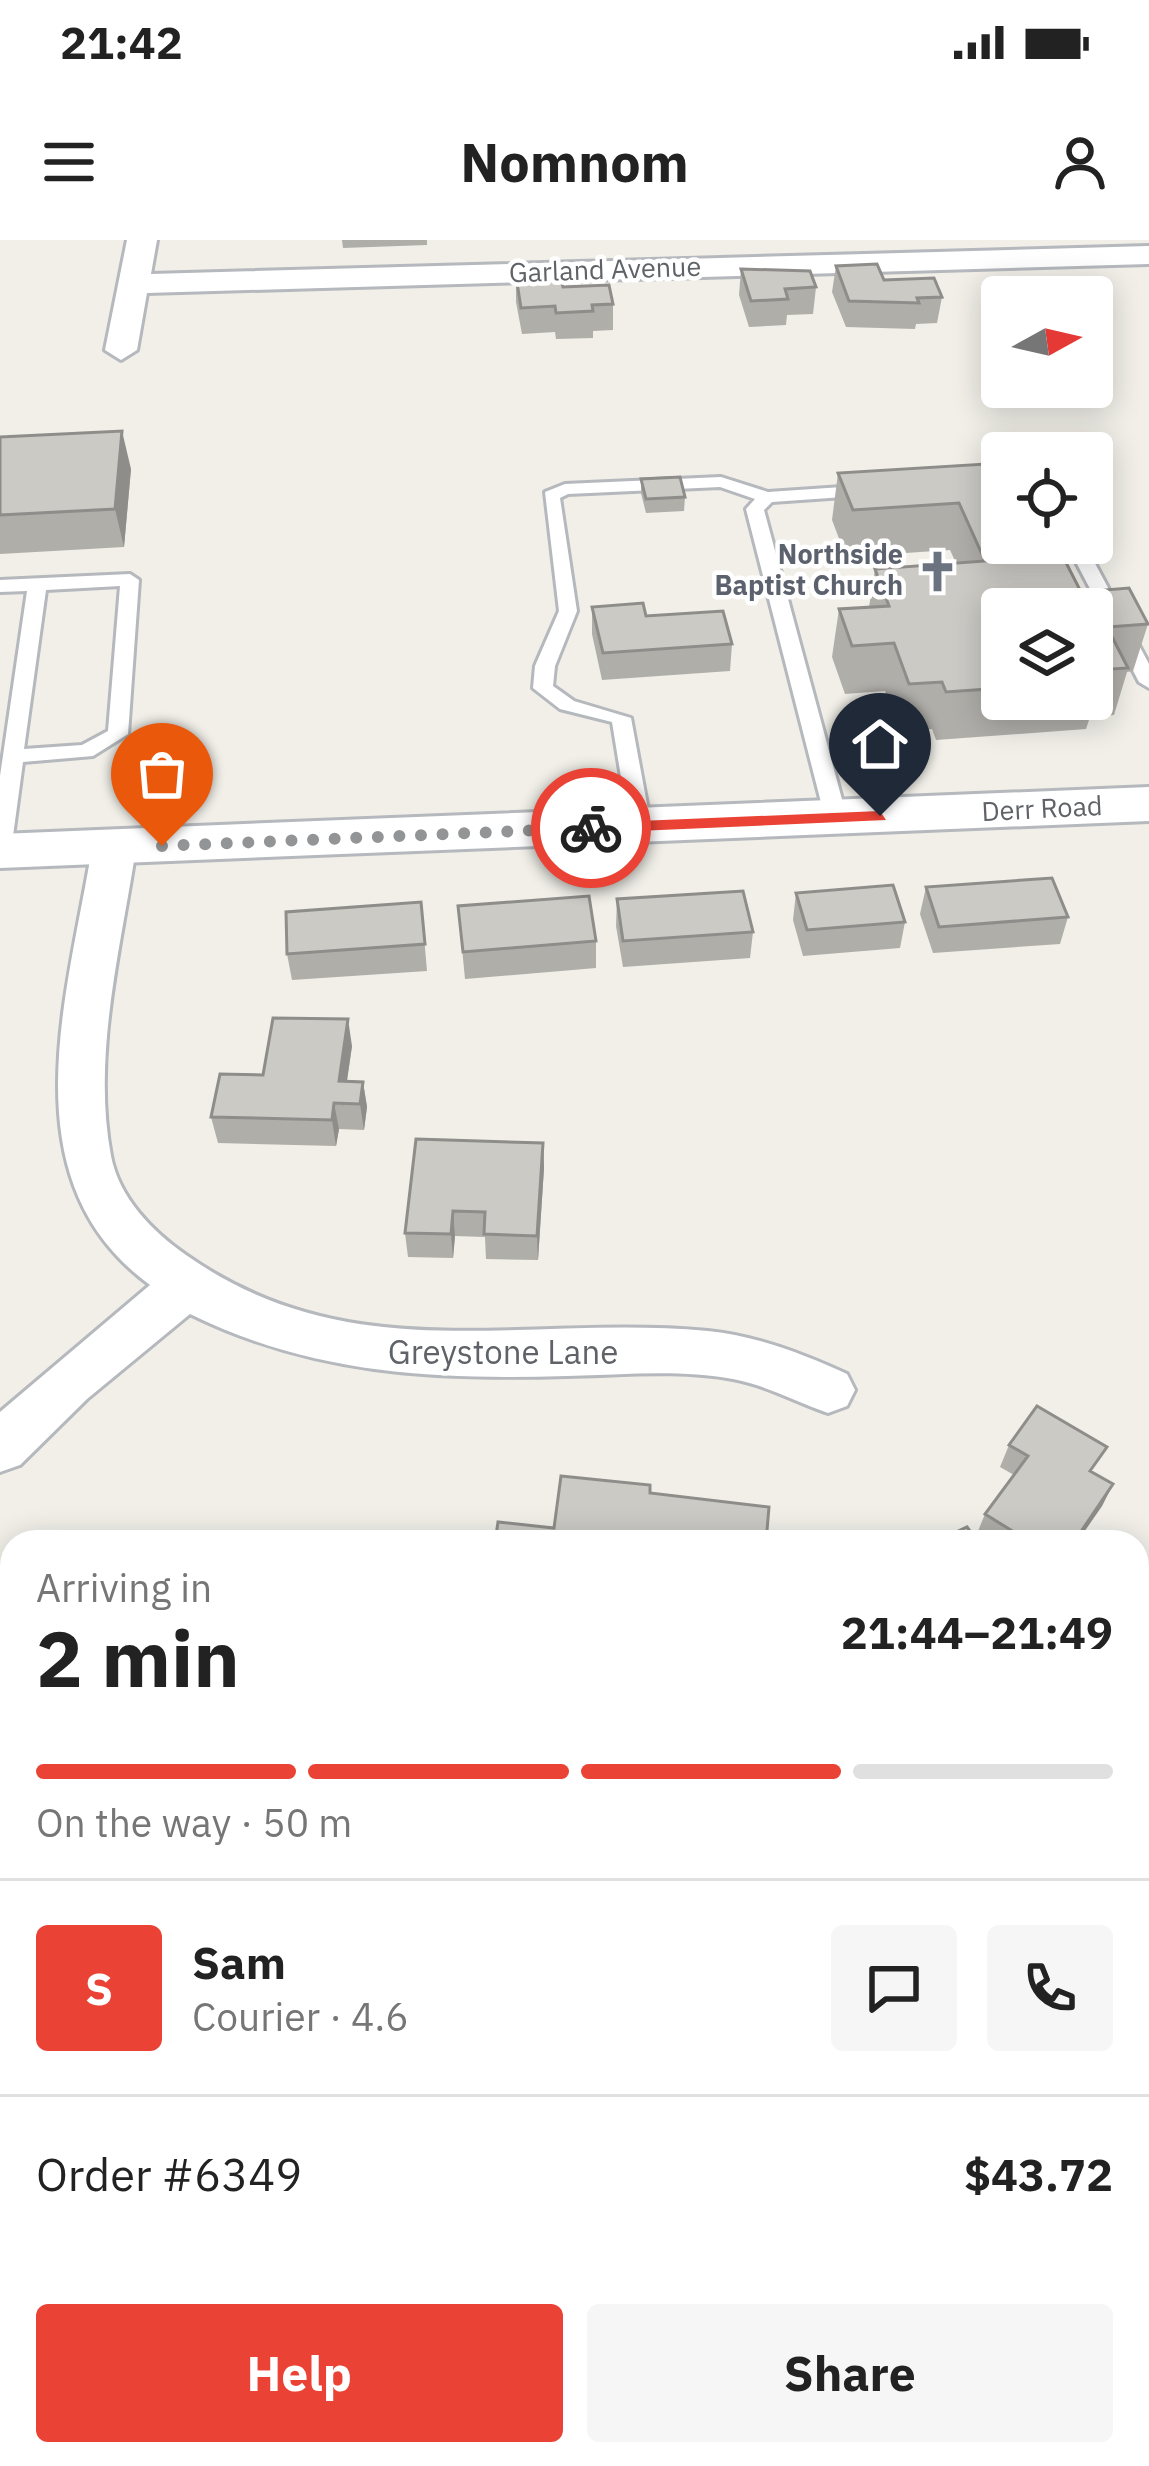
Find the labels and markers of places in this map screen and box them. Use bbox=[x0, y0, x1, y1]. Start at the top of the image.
place label: Northside Baptist Church bbox=[715, 536, 903, 602]
church icon: Northside Baptist Church bbox=[914, 548, 960, 594]
pin bbox=[829, 693, 931, 816]
pin bbox=[111, 723, 213, 846]

